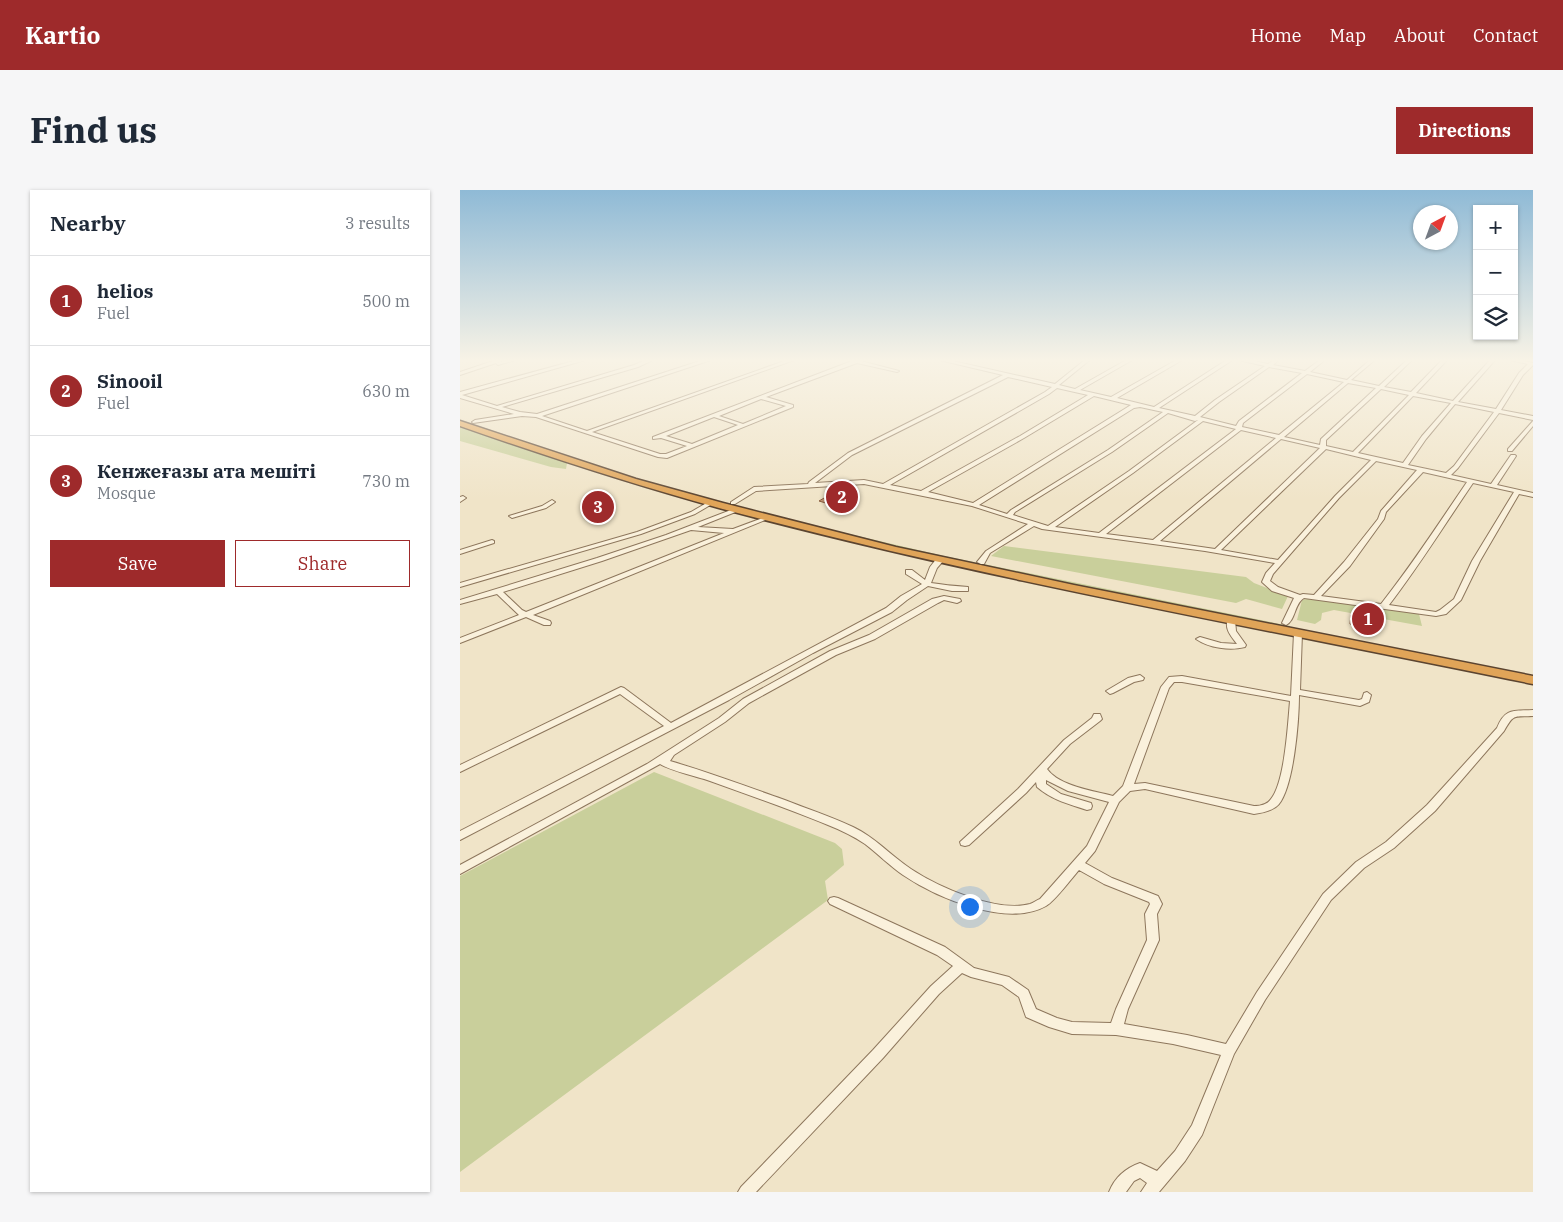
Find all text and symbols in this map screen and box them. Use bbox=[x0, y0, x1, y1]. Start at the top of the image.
text: Kartio bbox=[25, 19, 100, 51]
text: Home bbox=[1250, 24, 1302, 47]
text: Map bbox=[1330, 24, 1366, 47]
text: About bbox=[1394, 24, 1445, 47]
text: Contact bbox=[1473, 24, 1538, 47]
text: Find us bbox=[30, 107, 157, 153]
button: Directions bbox=[1396, 107, 1533, 154]
north arrow bbox=[1413, 205, 1458, 250]
map controls bbox=[1473, 205, 1518, 340]
button: + bbox=[1473, 205, 1518, 250]
text: Nearby bbox=[50, 209, 126, 237]
text: 3 results bbox=[345, 213, 410, 233]
button: − bbox=[1473, 250, 1518, 295]
text: helios bbox=[97, 279, 153, 303]
text: 1 bbox=[61, 291, 71, 311]
text: 500 m bbox=[362, 291, 410, 311]
button: layers bbox=[1473, 295, 1518, 340]
text: Fuel bbox=[97, 303, 130, 323]
text: Sinooil bbox=[97, 369, 163, 393]
text: 2 bbox=[61, 381, 71, 401]
text: 630 m bbox=[362, 381, 410, 401]
text: Fuel bbox=[97, 393, 130, 413]
text: Кенжеғазы ата мешіті bbox=[97, 459, 316, 483]
text: 3 bbox=[61, 471, 71, 491]
text: 730 m bbox=[362, 471, 410, 491]
pin: 2 bbox=[826, 478, 858, 516]
text: Mosque bbox=[97, 483, 156, 503]
pin: 3 bbox=[582, 488, 614, 526]
button: Save bbox=[50, 540, 225, 587]
button: Share bbox=[235, 540, 410, 587]
pin: 1 bbox=[1352, 600, 1384, 638]
your location bbox=[957, 894, 983, 920]

